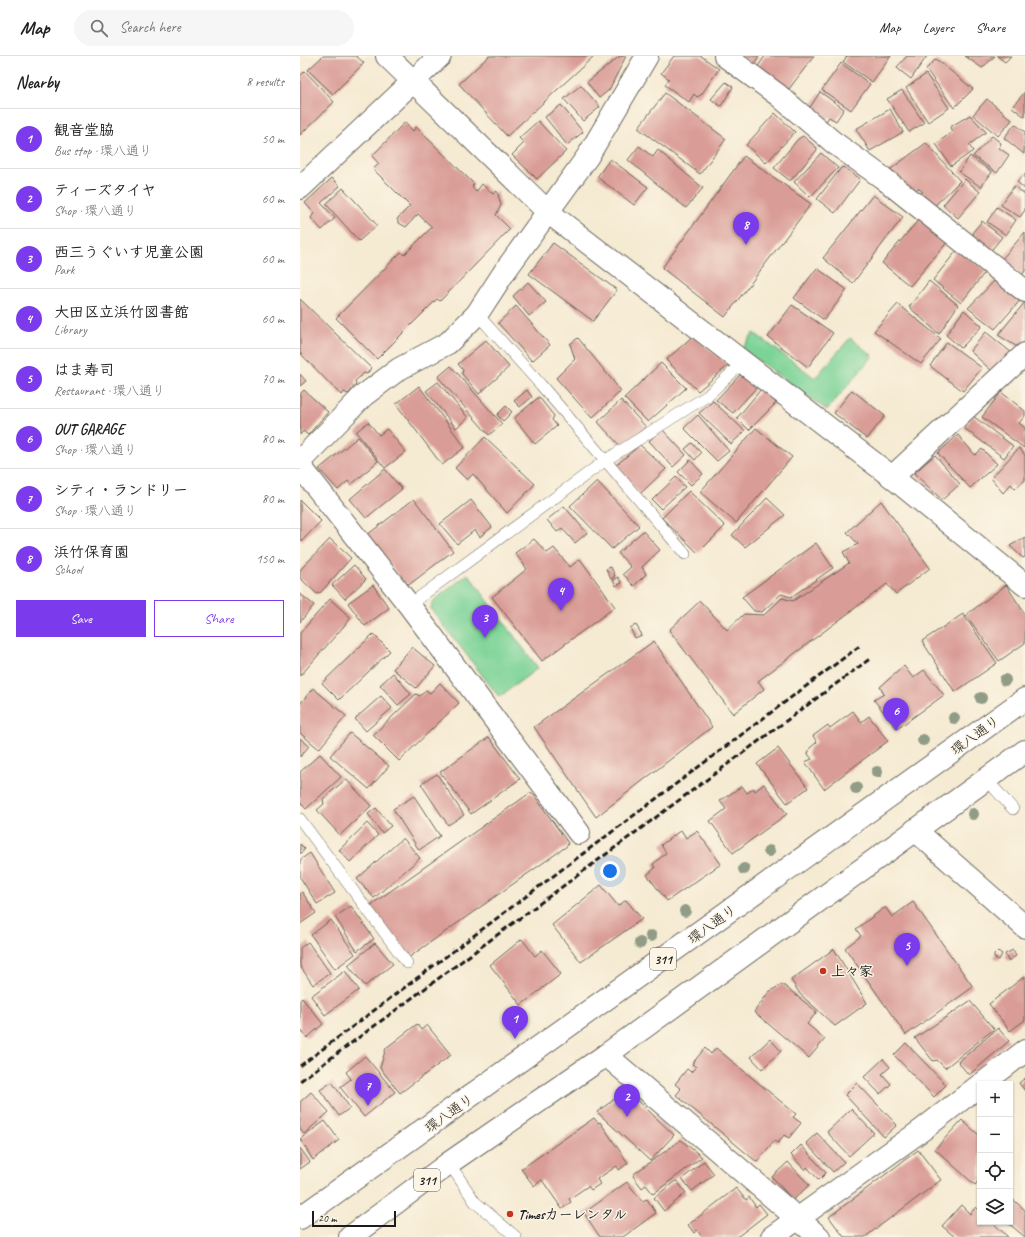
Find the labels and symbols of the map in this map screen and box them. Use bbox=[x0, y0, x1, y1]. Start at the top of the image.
pin: 8 bbox=[733, 212, 759, 245]
pin: 4 bbox=[548, 578, 574, 611]
pin: 3 bbox=[472, 605, 498, 638]
pin: 6 bbox=[883, 698, 909, 731]
street label: 環八通り bbox=[948, 712, 1003, 759]
your location bbox=[600, 861, 620, 881]
street label: 環八通り bbox=[685, 901, 740, 948]
pin: 5 bbox=[894, 933, 920, 966]
road number: 311 bbox=[650, 948, 676, 970]
place label: 上々家 bbox=[831, 963, 873, 980]
marker: 上々家 bbox=[818, 966, 828, 976]
pin: 1 bbox=[502, 1006, 528, 1039]
pin: 7 bbox=[355, 1073, 381, 1106]
pin: 2 bbox=[614, 1084, 640, 1117]
street label: 環八通り bbox=[421, 1090, 477, 1136]
road number: 311 bbox=[414, 1169, 440, 1191]
place label: Timesカーレンタル bbox=[518, 1206, 628, 1223]
scale bar bbox=[312, 1209, 396, 1228]
marker: Timesカーレンタル bbox=[505, 1209, 515, 1219]

